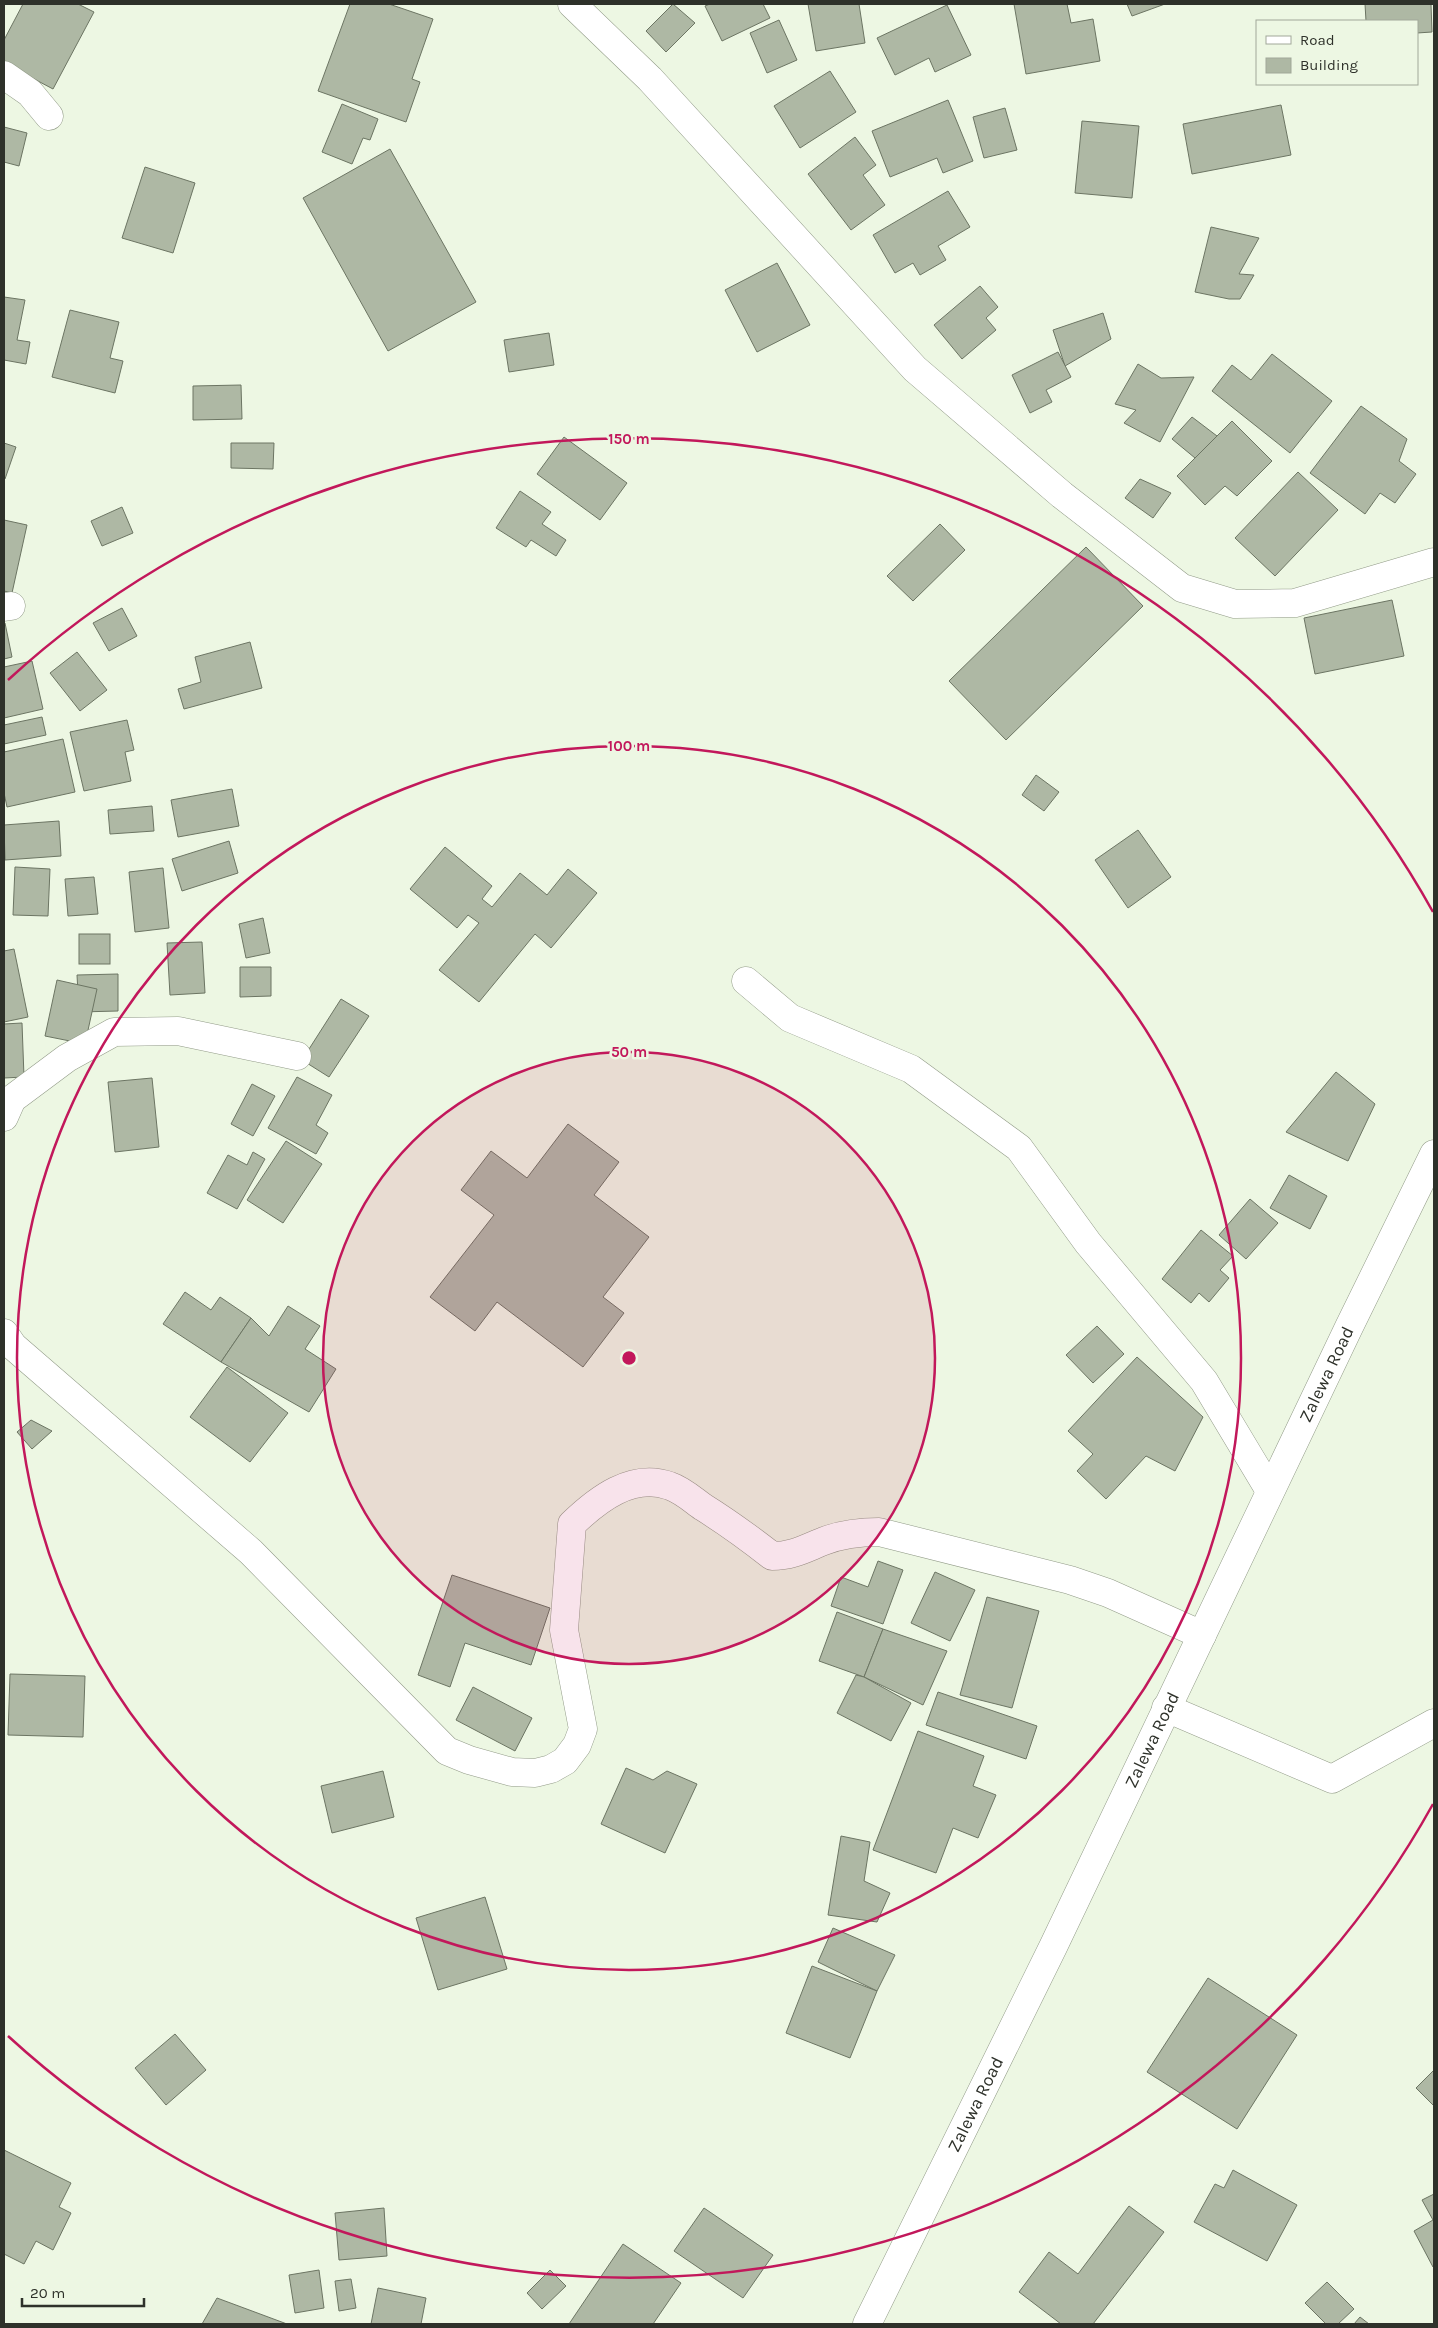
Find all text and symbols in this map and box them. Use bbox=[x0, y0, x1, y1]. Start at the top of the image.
legend bbox=[1256, 20, 1418, 85]
text: Road bbox=[1300, 31, 1335, 49]
text: Building bbox=[1300, 56, 1358, 74]
text: 150 m bbox=[608, 430, 650, 448]
text: 100 m bbox=[608, 737, 650, 755]
text: 50 m bbox=[611, 1043, 647, 1061]
street label: Zalewa Road bbox=[1294, 1323, 1359, 1426]
centre of rings bbox=[620, 1349, 638, 1367]
street label: Zalewa Road bbox=[1120, 1688, 1184, 1791]
street label: Zalewa Road bbox=[943, 2053, 1008, 2156]
scale bar bbox=[22, 2276, 145, 2308]
text: 20 m bbox=[30, 2284, 65, 2302]

